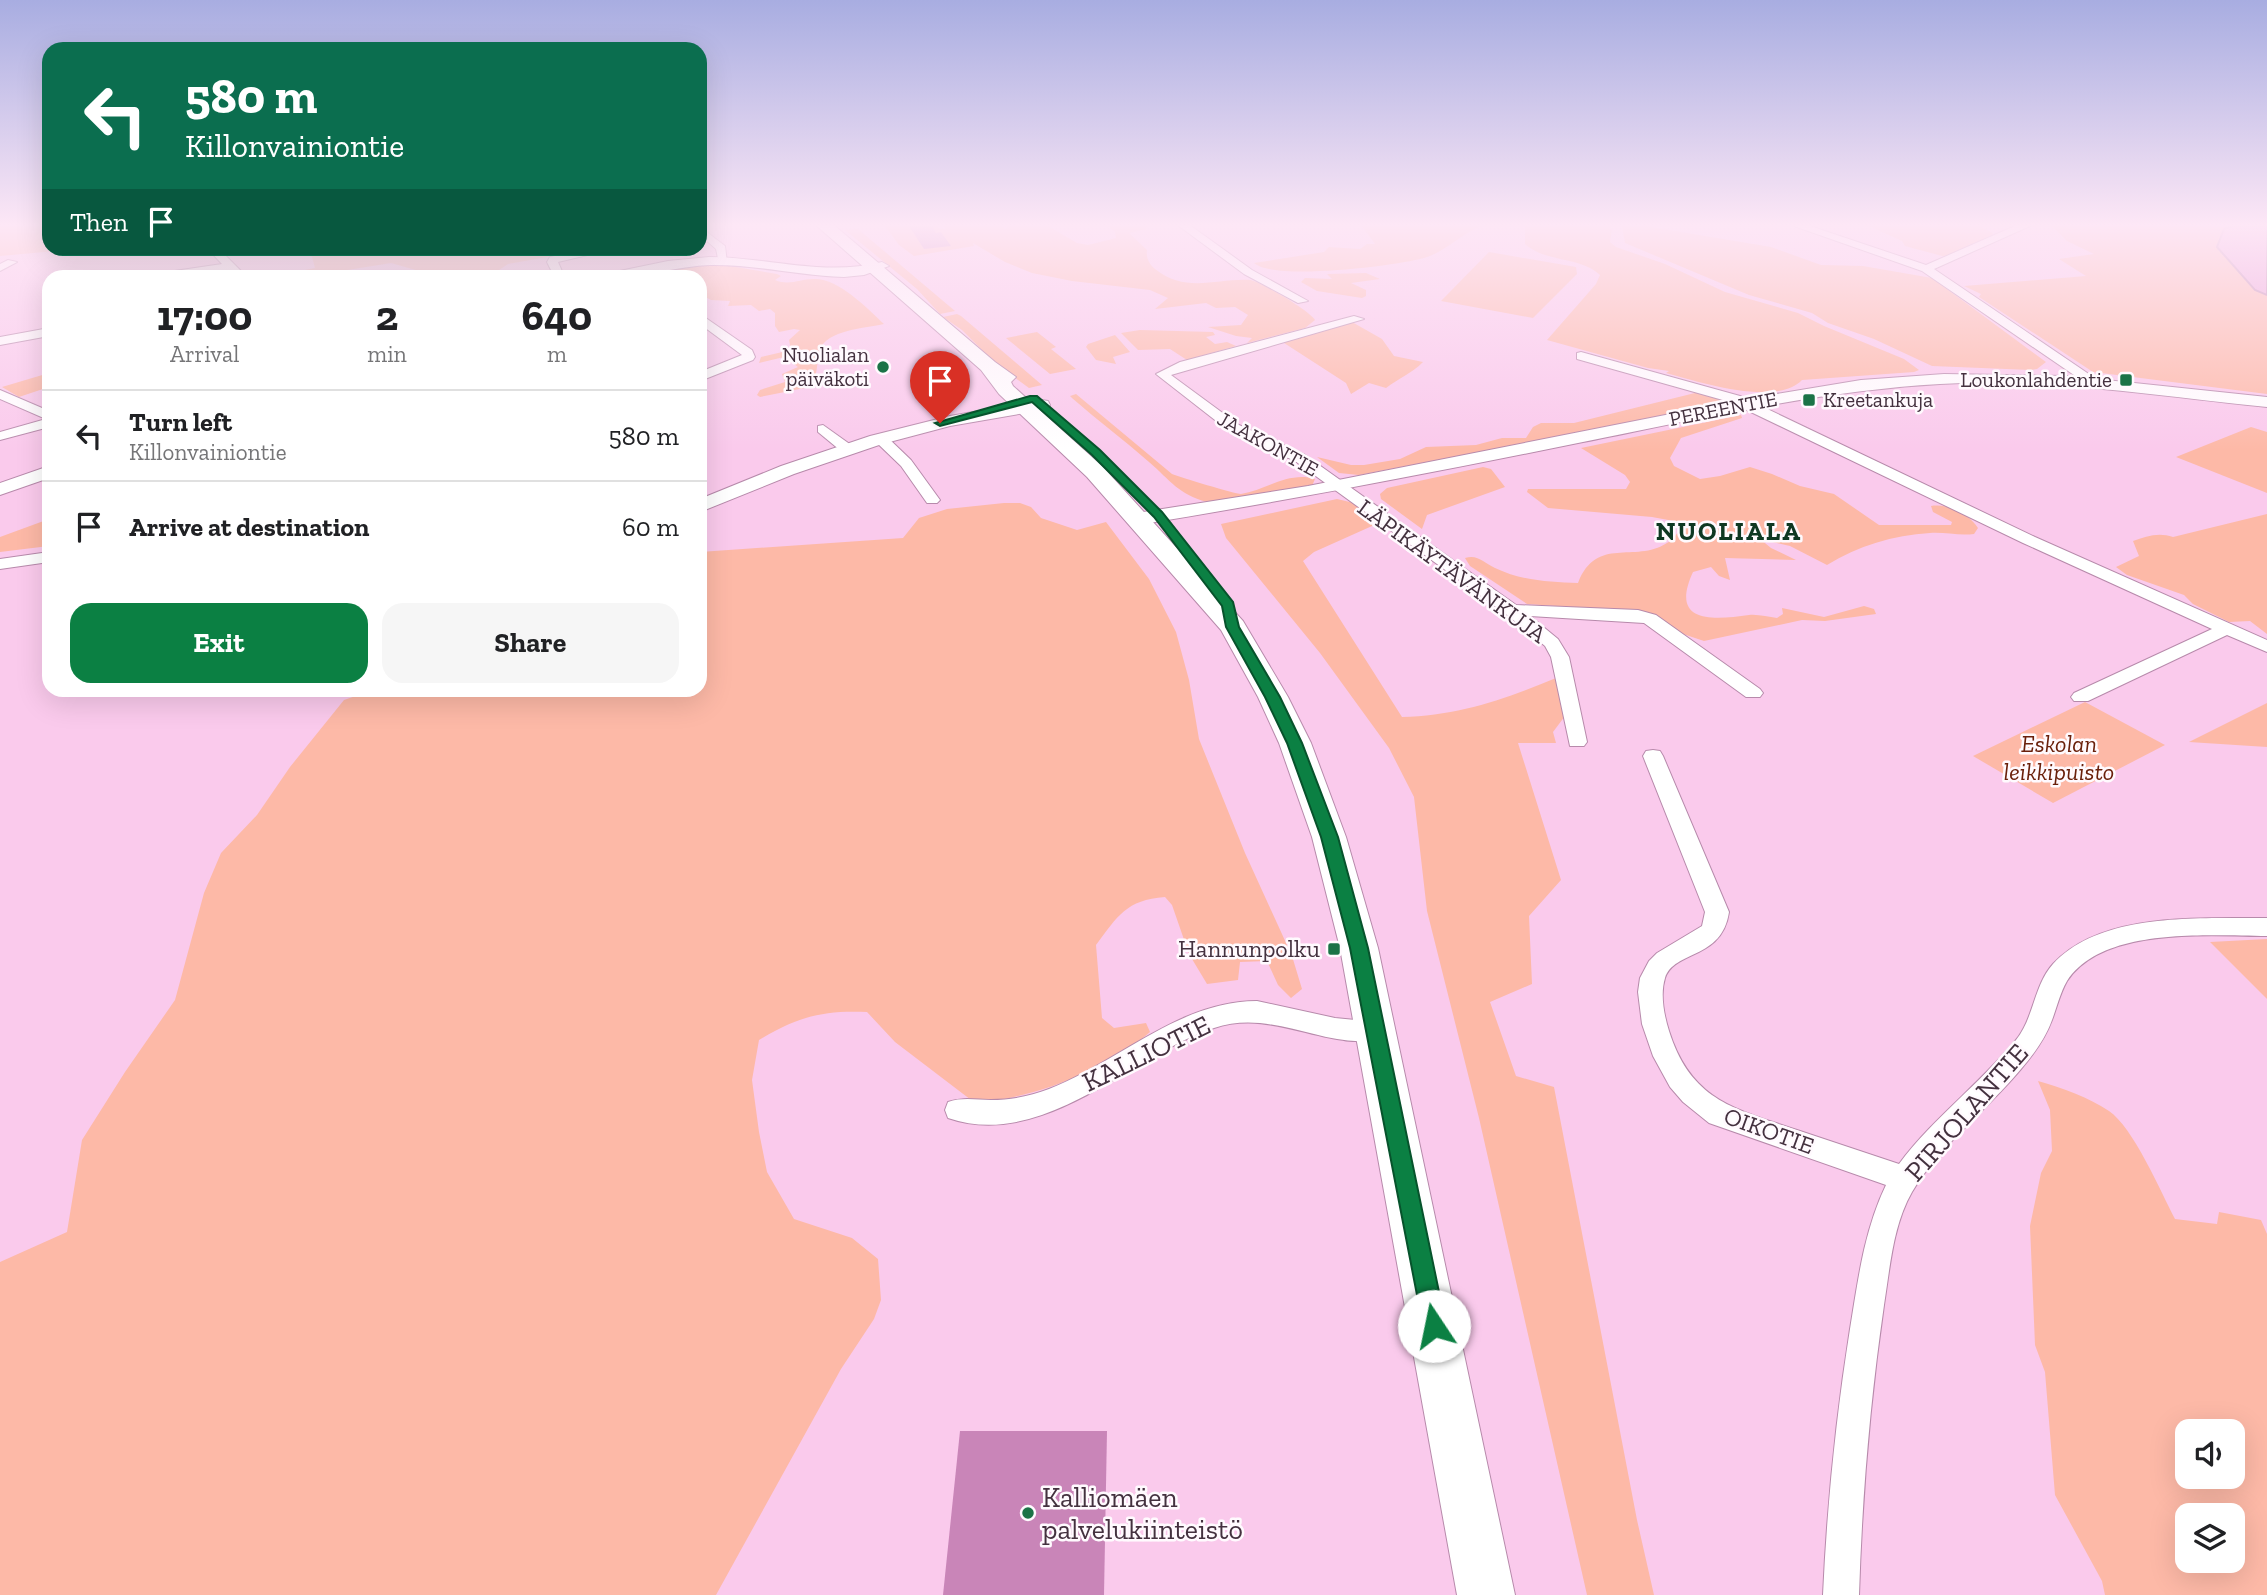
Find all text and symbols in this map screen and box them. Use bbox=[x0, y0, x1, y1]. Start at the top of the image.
text: 580 m bbox=[185, 67, 317, 126]
icon: left bbox=[70, 70, 161, 161]
text: Killonvainiontie bbox=[185, 127, 404, 165]
icon: arrive bbox=[142, 203, 180, 241]
text: Then bbox=[70, 206, 128, 238]
text: 17:00 bbox=[157, 290, 253, 341]
text: 2 bbox=[376, 290, 398, 341]
text: 640 bbox=[522, 290, 592, 341]
text: Arrival bbox=[170, 340, 239, 368]
text: min bbox=[367, 340, 407, 368]
text: m bbox=[547, 340, 567, 368]
place label: Nuolialan päiväkoti bbox=[782, 342, 869, 391]
pin bbox=[910, 351, 970, 423]
marker: Nuolialan päiväkoti bbox=[875, 359, 891, 375]
icon: arrive bbox=[921, 362, 959, 400]
place label: Loukonlahdentie bbox=[1960, 367, 2112, 392]
marker: Loukonlahdentie bbox=[2118, 372, 2134, 388]
street label: PEREENTIE bbox=[1667, 386, 1779, 431]
place label: Kreetankuja bbox=[1823, 387, 1933, 413]
marker: Kreetankuja bbox=[1801, 392, 1817, 408]
text: Turn left bbox=[129, 406, 232, 438]
street label: JAAKONTIE bbox=[1213, 406, 1323, 482]
icon: left bbox=[70, 417, 108, 455]
text: 580 m bbox=[608, 420, 679, 452]
text: Killonvainiontie bbox=[129, 438, 287, 466]
street label: LÄPIKÄYTÄVÄNKUJA bbox=[1352, 492, 1553, 649]
icon: arrive bbox=[70, 508, 108, 546]
text: Arrive at destination bbox=[129, 511, 369, 543]
text: 60 m bbox=[622, 511, 679, 543]
district label: NUOLIALA bbox=[1656, 515, 1802, 547]
button: Exit bbox=[70, 603, 368, 683]
button: Share bbox=[382, 603, 679, 683]
park label: Eskolan leikkipuisto bbox=[2004, 729, 2114, 786]
place label: Hannunpolku bbox=[1178, 934, 1321, 963]
marker: Hannunpolku bbox=[1326, 941, 1342, 957]
street label: KALLIOTIE bbox=[1077, 1008, 1216, 1099]
street label: PIRJOLANTIE bbox=[1898, 1037, 2035, 1188]
street label: OIKOTIE bbox=[1720, 1101, 1818, 1160]
position arrow bbox=[1397, 1289, 1471, 1363]
map controls bbox=[2175, 1419, 2245, 1573]
button: sound bbox=[2175, 1419, 2245, 1489]
place label: Kalliomäen palvelukiinteistö bbox=[1042, 1481, 1243, 1546]
button: layers bbox=[2175, 1503, 2245, 1573]
marker: Kalliomäen palvelukiinteistö bbox=[1020, 1505, 1036, 1521]

